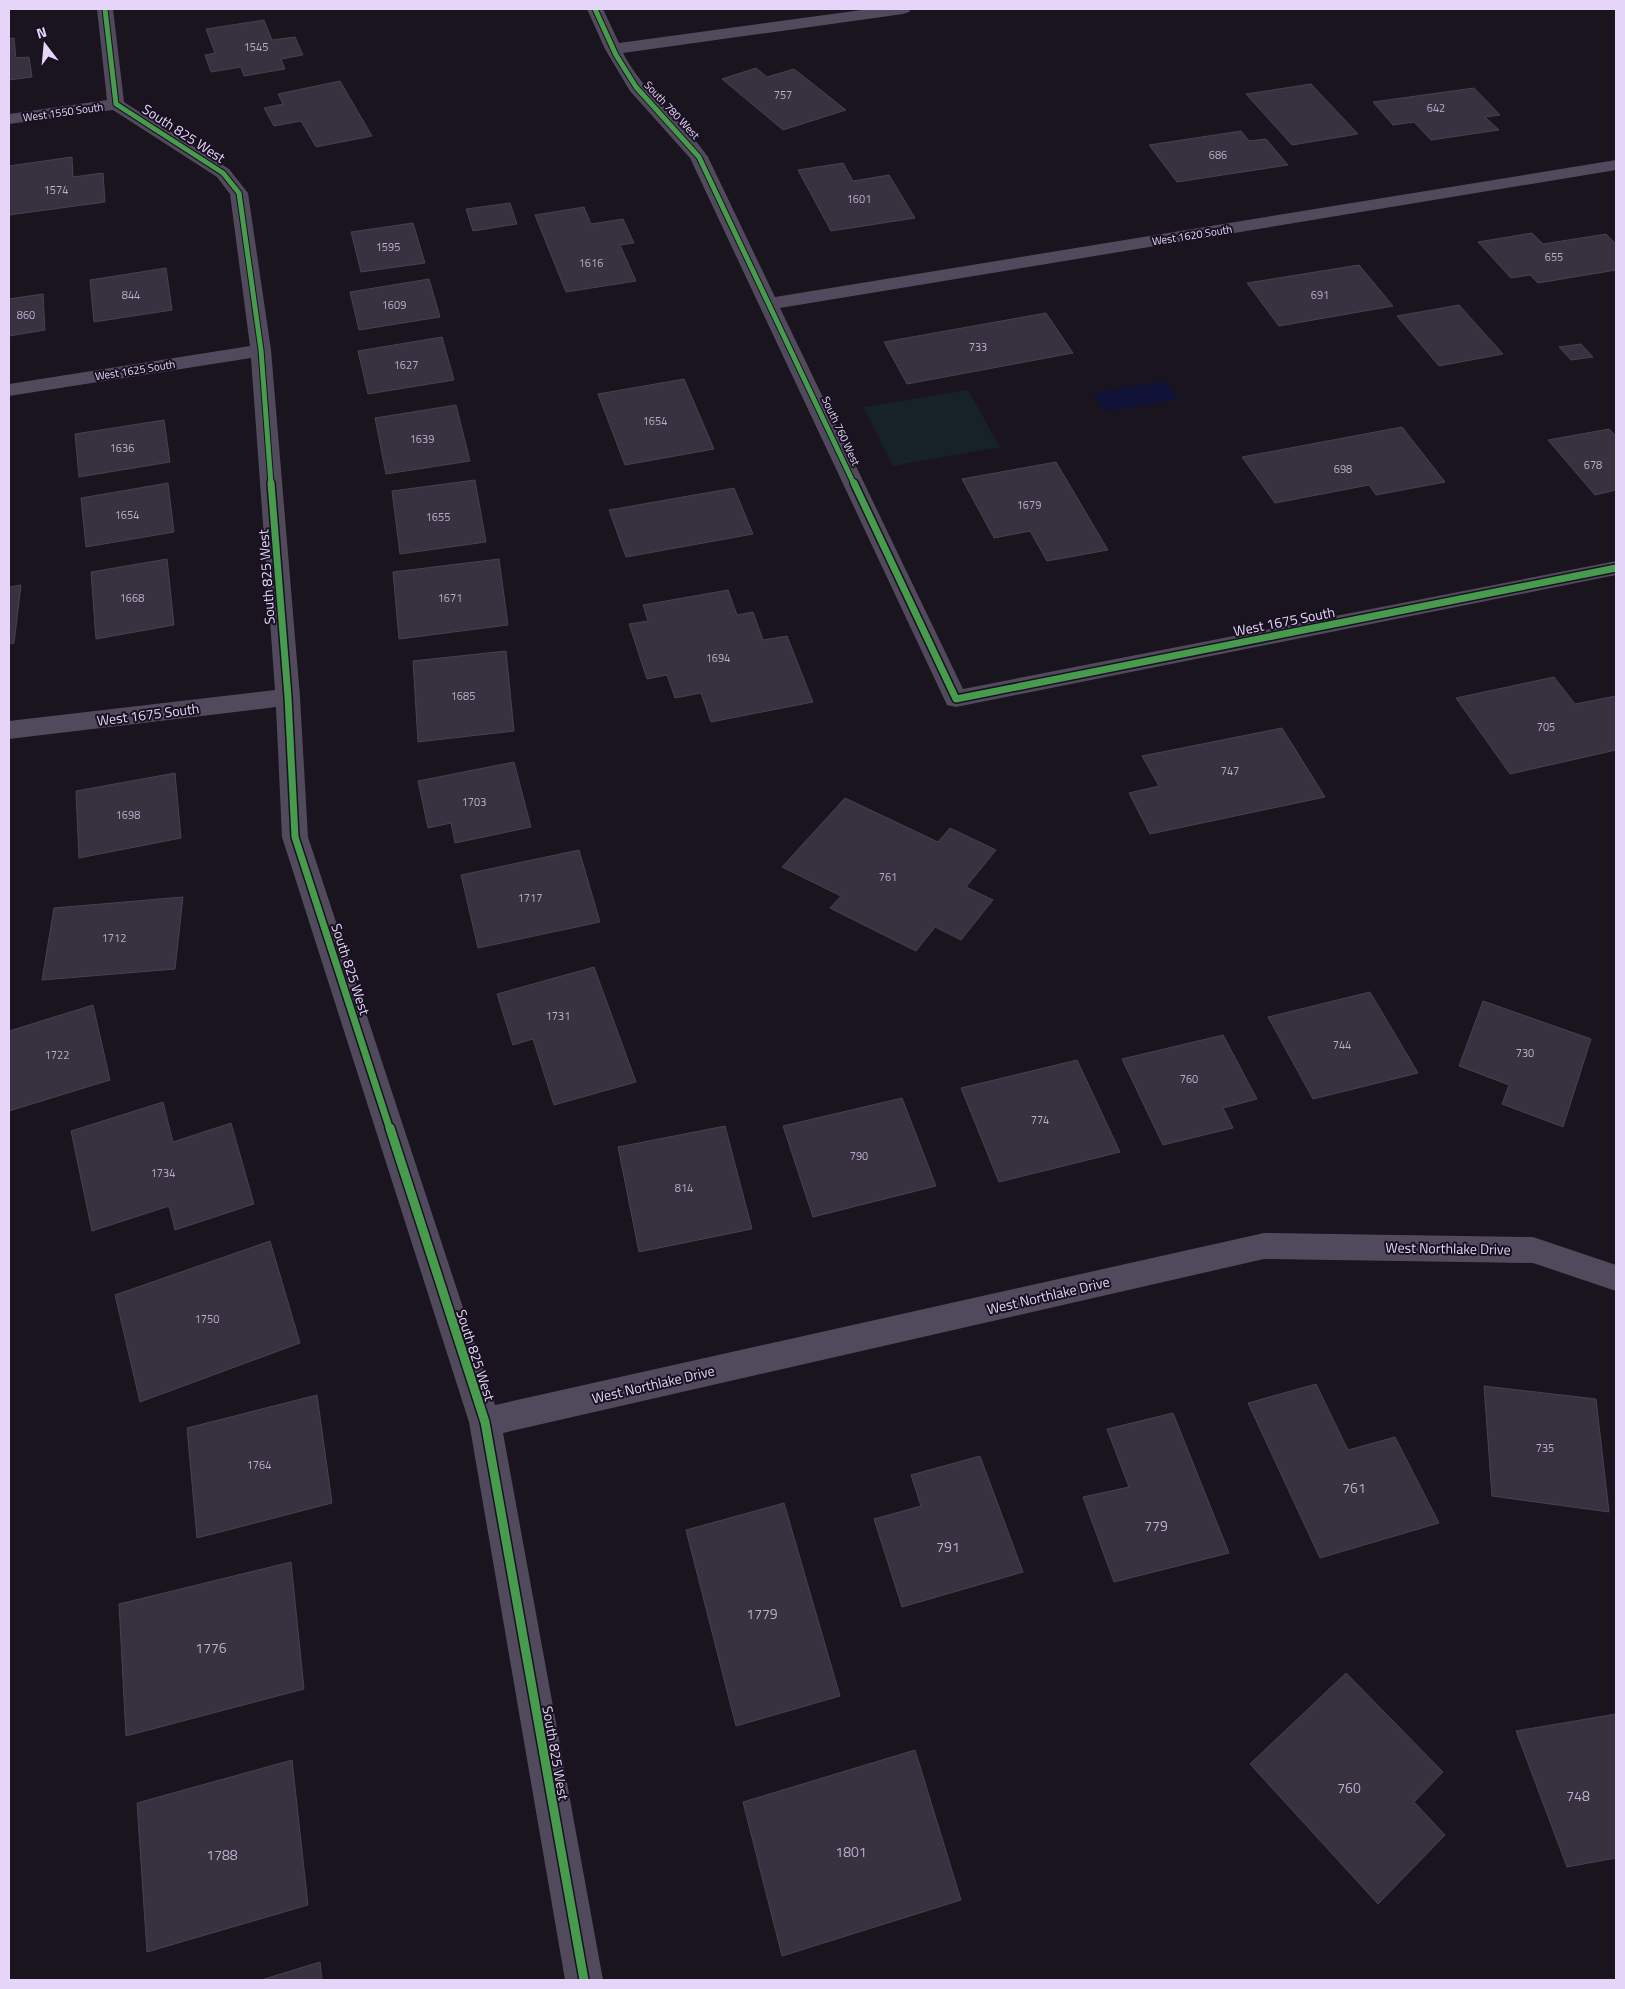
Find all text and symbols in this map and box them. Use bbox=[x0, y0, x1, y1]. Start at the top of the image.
north arrow bbox=[20, 20, 70, 70]
text: N bbox=[34, 21, 49, 43]
house number: 1545 bbox=[244, 39, 268, 55]
street label: South 780 West bbox=[641, 77, 703, 143]
house number: 757 bbox=[774, 87, 792, 103]
street label: West 1550 South bbox=[22, 98, 104, 126]
street label: South 825 West bbox=[138, 98, 230, 168]
house number: 642 bbox=[1427, 100, 1445, 116]
house number: 686 bbox=[1209, 147, 1227, 163]
house number: 1574 bbox=[44, 182, 68, 198]
house number: 1601 bbox=[847, 191, 871, 207]
street label: West 1620 South bbox=[1151, 221, 1233, 249]
house number: 1595 bbox=[376, 239, 400, 255]
house number: 655 bbox=[1545, 249, 1563, 265]
house number: 1616 bbox=[579, 255, 603, 271]
house number: 844 bbox=[122, 287, 140, 303]
house number: 691 bbox=[1311, 287, 1329, 303]
house number: 1609 bbox=[382, 297, 406, 313]
house number: 860 bbox=[17, 307, 35, 323]
house number: 733 bbox=[969, 339, 987, 355]
street label: West 1625 South bbox=[94, 356, 176, 384]
house number: 1627 bbox=[394, 357, 418, 373]
street label: South 760 West bbox=[818, 394, 864, 468]
house number: 1654 bbox=[643, 413, 667, 429]
house number: 1639 bbox=[410, 431, 434, 447]
house number: 1636 bbox=[110, 440, 134, 456]
house number: 678 bbox=[1584, 457, 1602, 473]
house number: 698 bbox=[1334, 461, 1352, 477]
house number: 1679 bbox=[1017, 497, 1041, 513]
house number: 1654 bbox=[115, 507, 139, 523]
house number: 1655 bbox=[426, 509, 450, 525]
street label: South 825 West bbox=[252, 529, 280, 625]
house number: 1668 bbox=[120, 590, 144, 606]
house number: 1671 bbox=[438, 590, 462, 606]
street label: West 1675 South bbox=[1231, 601, 1337, 641]
house number: 1694 bbox=[706, 650, 730, 666]
house number: 1685 bbox=[451, 688, 475, 704]
street label: West 1675 South bbox=[96, 697, 200, 731]
house number: 705 bbox=[1537, 719, 1555, 735]
house number: 747 bbox=[1221, 763, 1239, 779]
house number: 1703 bbox=[462, 794, 486, 810]
house number: 1698 bbox=[116, 807, 140, 823]
house number: 761 bbox=[879, 869, 897, 885]
house number: 1717 bbox=[518, 890, 542, 906]
street label: South 825 West bbox=[326, 921, 376, 1018]
house number: 1712 bbox=[102, 930, 126, 946]
house number: 1731 bbox=[546, 1008, 570, 1024]
house number: 744 bbox=[1333, 1037, 1351, 1053]
house number: 730 bbox=[1516, 1045, 1534, 1061]
house number: 1722 bbox=[45, 1047, 69, 1063]
house number: 760 bbox=[1180, 1071, 1198, 1087]
house number: 774 bbox=[1031, 1112, 1049, 1128]
house number: 790 bbox=[850, 1148, 868, 1164]
house number: 1734 bbox=[151, 1165, 175, 1181]
house number: 814 bbox=[675, 1180, 693, 1196]
street label: West Northlake Drive bbox=[1385, 1236, 1511, 1260]
street label: West Northlake Drive bbox=[985, 1271, 1111, 1319]
street label: South 825 West bbox=[451, 1307, 501, 1404]
house number: 1750 bbox=[195, 1311, 219, 1327]
street label: West Northlake Drive bbox=[590, 1360, 716, 1408]
house number: 735 bbox=[1536, 1440, 1554, 1456]
house number: 1764 bbox=[247, 1457, 271, 1473]
house number: 761 bbox=[1342, 1477, 1366, 1498]
house number: 779 bbox=[1144, 1515, 1168, 1536]
house number: 791 bbox=[936, 1536, 960, 1557]
house number: 1779 bbox=[746, 1603, 778, 1624]
house number: 1776 bbox=[195, 1637, 227, 1658]
street label: South 825 West bbox=[537, 1704, 575, 1802]
house number: 760 bbox=[1337, 1777, 1361, 1798]
house number: 748 bbox=[1566, 1785, 1590, 1806]
house number: 1801 bbox=[835, 1841, 867, 1862]
house number: 1788 bbox=[206, 1844, 238, 1865]

